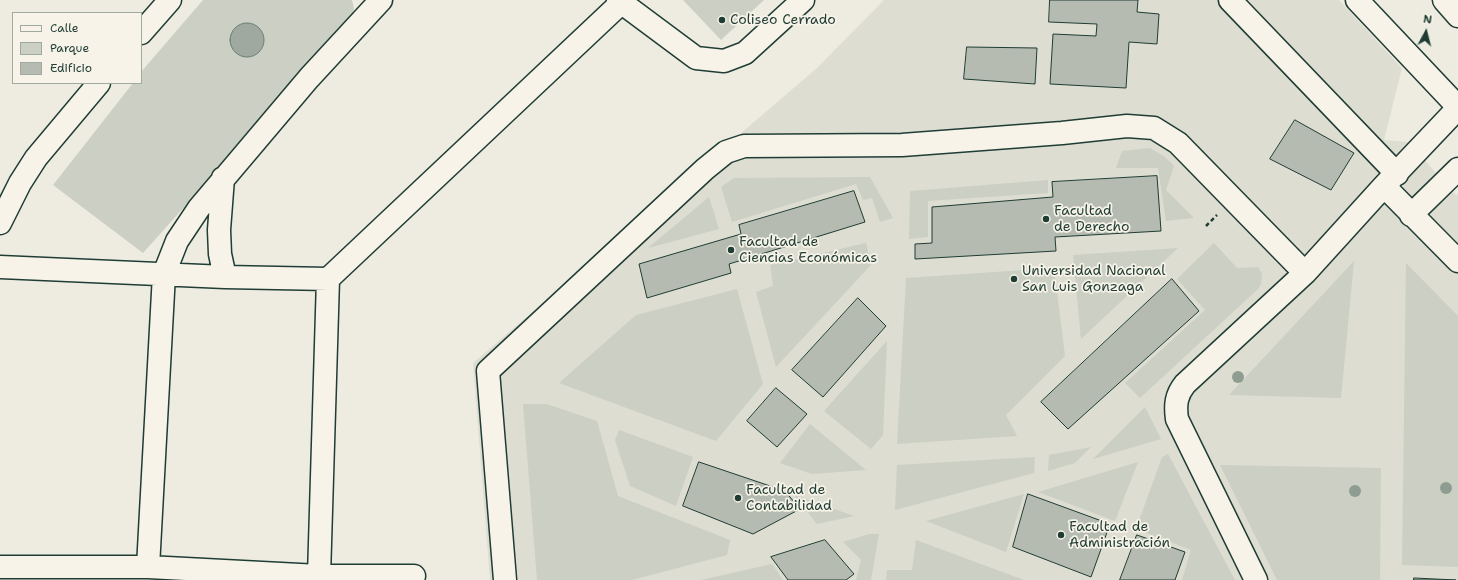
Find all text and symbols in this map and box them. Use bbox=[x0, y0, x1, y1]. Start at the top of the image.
legend bbox=[12, 12, 142, 84]
place label: Coliseo Cerrado bbox=[730, 12, 836, 28]
north arrow bbox=[1406, 12, 1446, 52]
text: N bbox=[1422, 12, 1433, 28]
marker: Coliseo Cerrado bbox=[717, 15, 727, 25]
text: Calle bbox=[50, 20, 79, 36]
text: Parque bbox=[50, 40, 89, 56]
text: Edificio bbox=[50, 60, 92, 76]
place label: Facultad de Derecho bbox=[1054, 203, 1130, 236]
marker: Facultad de Derecho bbox=[1041, 214, 1051, 224]
place label: Facultad de Ciencias Económicas bbox=[739, 234, 877, 266]
marker: Facultad de Ciencias Económicas bbox=[726, 245, 736, 255]
place label: Universidad Nacional San Luis Gonzaga bbox=[1022, 263, 1165, 296]
marker: Universidad Nacional San Luis Gonzaga bbox=[1009, 274, 1019, 284]
place label: Facultad de Contabilidad bbox=[746, 482, 832, 514]
marker: Facultad de Contabilidad bbox=[733, 493, 743, 503]
place label: Facultad de Administración bbox=[1069, 519, 1170, 552]
marker: Facultad de Administración bbox=[1056, 530, 1066, 540]

